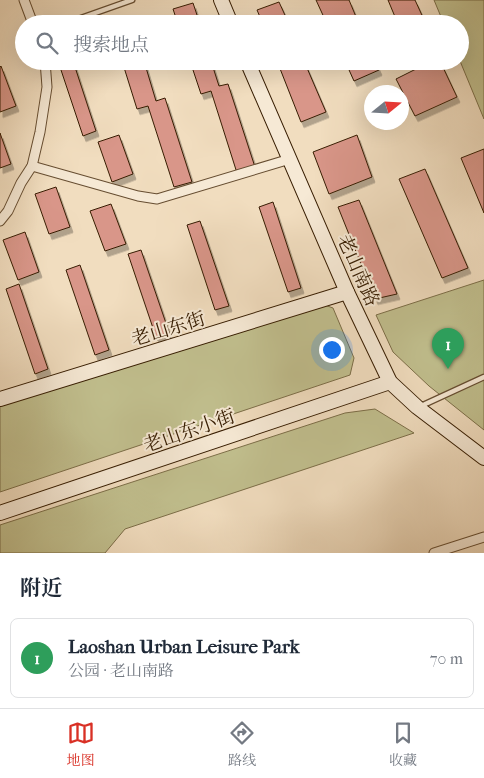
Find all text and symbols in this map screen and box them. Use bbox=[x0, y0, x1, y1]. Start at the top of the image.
search box bbox=[15, 15, 469, 70]
icon: search bbox=[33, 29, 61, 57]
text: 搜索地点 bbox=[73, 34, 149, 56]
north arrow bbox=[364, 85, 409, 130]
street label: 老山南路 bbox=[333, 231, 384, 310]
street label: 老山东街 bbox=[129, 307, 208, 351]
pin: 1 bbox=[432, 328, 464, 369]
your location bbox=[319, 337, 345, 363]
street label: 老山东小街 bbox=[141, 405, 238, 457]
text: 附近 bbox=[20, 576, 62, 600]
text: Laoshan Urban Leisure Park bbox=[68, 636, 300, 658]
text: 1 bbox=[34, 649, 40, 668]
text: 70 m bbox=[430, 649, 463, 668]
text: 公园 · 老山南路 bbox=[68, 661, 174, 680]
tab: 地图 bbox=[67, 719, 95, 769]
tab: 路线 bbox=[228, 719, 256, 769]
tab: 收藏 bbox=[389, 719, 417, 769]

